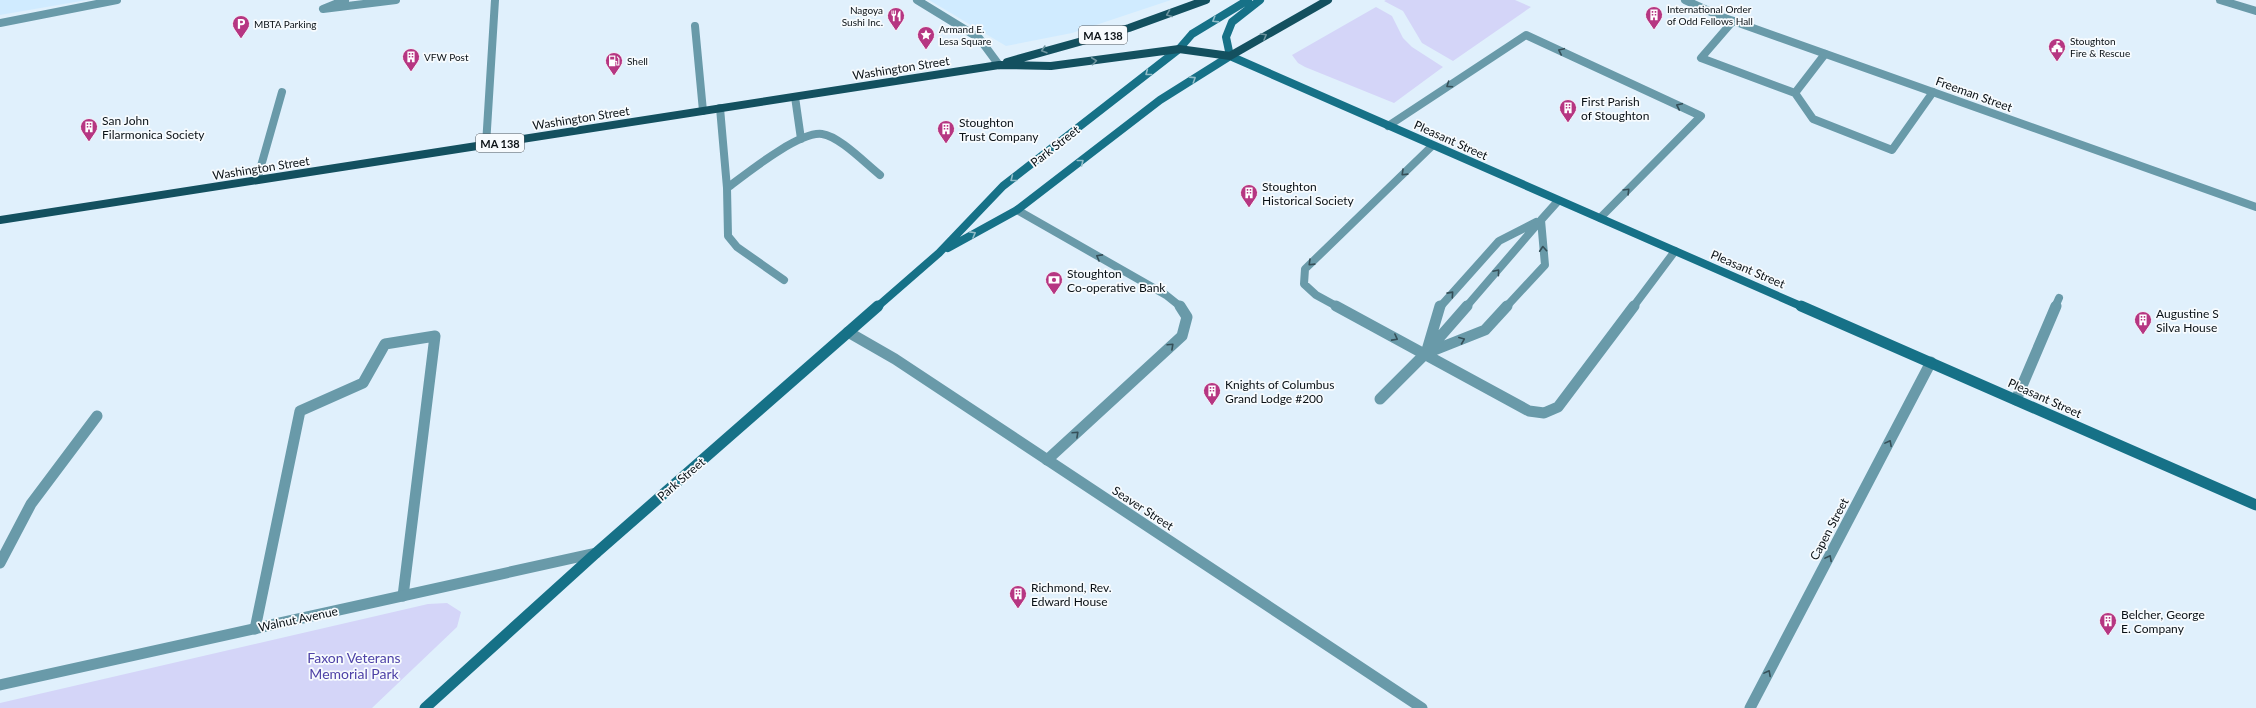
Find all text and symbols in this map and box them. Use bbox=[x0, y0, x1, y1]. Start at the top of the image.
place label: International Order of Odd Fellows Hall bbox=[1667, 3, 1753, 27]
place label: Nagoya Sushi Inc. bbox=[842, 4, 883, 28]
building icon: International Order of Odd Fellows Hall bbox=[1644, 5, 1664, 30]
restaurant icon: Nagoya Sushi Inc. bbox=[886, 6, 906, 31]
one-way arrow bbox=[1166, 9, 1173, 17]
parking icon: MBTA Parking bbox=[231, 14, 251, 39]
one-way arrow bbox=[1212, 15, 1219, 22]
place label: MBTA Parking bbox=[254, 18, 317, 30]
place label: Armand E. Lesa Square bbox=[939, 23, 991, 47]
place icon: Armand E. Lesa Square bbox=[916, 25, 936, 50]
road number: MA 138 bbox=[1079, 26, 1127, 44]
one-way arrow bbox=[1260, 33, 1267, 41]
place label: Stoughton Fire & Rescue bbox=[2070, 35, 2130, 59]
public building icon: Stoughton Fire & Rescue bbox=[2047, 37, 2067, 62]
one-way arrow bbox=[1041, 45, 1048, 54]
building icon: VFW Post bbox=[401, 47, 421, 72]
one-way arrow bbox=[1557, 48, 1565, 56]
place label: VFW Post bbox=[424, 51, 469, 63]
fuel station icon: Shell bbox=[604, 51, 624, 76]
street label: Washington Street bbox=[851, 53, 951, 83]
place label: Shell bbox=[627, 55, 648, 67]
one-way arrow bbox=[1091, 57, 1097, 66]
one-way arrow bbox=[1146, 68, 1153, 75]
street label: Freeman Street bbox=[1934, 73, 2015, 115]
one-way arrow bbox=[1189, 76, 1196, 84]
one-way arrow bbox=[1446, 81, 1453, 88]
place label: First Parish of Stoughton bbox=[1581, 94, 1649, 123]
building icon: First Parish of Stoughton bbox=[1558, 98, 1578, 123]
street label: Washington Street bbox=[531, 103, 631, 133]
one-way arrow bbox=[1675, 103, 1683, 111]
place label: San John Filarmonica Society bbox=[102, 113, 205, 142]
place label: Stoughton Trust Company bbox=[959, 115, 1039, 144]
building icon: San John Filarmonica Society bbox=[79, 117, 99, 142]
street label: Pleasant Street bbox=[1412, 117, 1491, 163]
building icon: Stoughton Trust Company bbox=[936, 119, 956, 144]
street label: Park Street bbox=[1027, 122, 1083, 170]
road number: MA 138 bbox=[476, 134, 524, 152]
street label: Washington Street bbox=[211, 153, 311, 183]
one-way arrow bbox=[1076, 159, 1083, 166]
one-way arrow bbox=[1401, 168, 1409, 176]
one-way arrow bbox=[1010, 174, 1017, 181]
place label: Stoughton Historical Society bbox=[1262, 179, 1355, 208]
building icon: Stoughton Historical Society bbox=[1239, 183, 1259, 208]
one-way arrow bbox=[1622, 188, 1630, 196]
one-way arrow bbox=[969, 232, 976, 239]
one-way arrow bbox=[1539, 246, 1548, 252]
street label: Pleasant Street bbox=[1709, 247, 1788, 292]
one-way arrow bbox=[1096, 254, 1103, 261]
one-way arrow bbox=[1308, 258, 1316, 266]
place label: Stoughton Co-operative Bank bbox=[1067, 266, 1166, 295]
one-way arrow bbox=[1492, 269, 1500, 277]
bank icon: Stoughton Co-operative Bank bbox=[1044, 270, 1064, 295]
one-way arrow bbox=[1447, 291, 1454, 299]
place label: Augustine S Silva House bbox=[2156, 306, 2219, 335]
building icon: Augustine S Silva House bbox=[2133, 310, 2153, 335]
one-way arrow bbox=[1391, 333, 1398, 340]
one-way arrow bbox=[1458, 336, 1465, 344]
one-way arrow bbox=[1167, 344, 1174, 351]
street label: Pleasant Street bbox=[2006, 375, 2085, 421]
place label: Knights of Columbus Grand Lodge #200 bbox=[1225, 377, 1334, 406]
building icon: Knights of Columbus Grand Lodge #200 bbox=[1202, 381, 1222, 406]
one-way arrow bbox=[1071, 431, 1079, 439]
one-way arrow bbox=[1884, 440, 1892, 447]
street label: Park Street bbox=[654, 454, 708, 504]
street label: Seaver Street bbox=[1110, 483, 1177, 534]
street label: Capen Street bbox=[1806, 495, 1852, 563]
one-way arrow bbox=[1824, 555, 1831, 563]
place label: Richmond, Rev. Edward House bbox=[1031, 580, 1112, 609]
building icon: Richmond, Rev. Edward House bbox=[1008, 584, 1028, 609]
street label: Walnut Avenue bbox=[257, 603, 339, 635]
place label: Belcher, George E. Company bbox=[2121, 607, 2205, 636]
building icon: Belcher, George E. Company bbox=[2098, 611, 2118, 636]
park label: Faxon Veterans Memorial Park bbox=[307, 649, 401, 682]
one-way arrow bbox=[1764, 670, 1771, 678]

